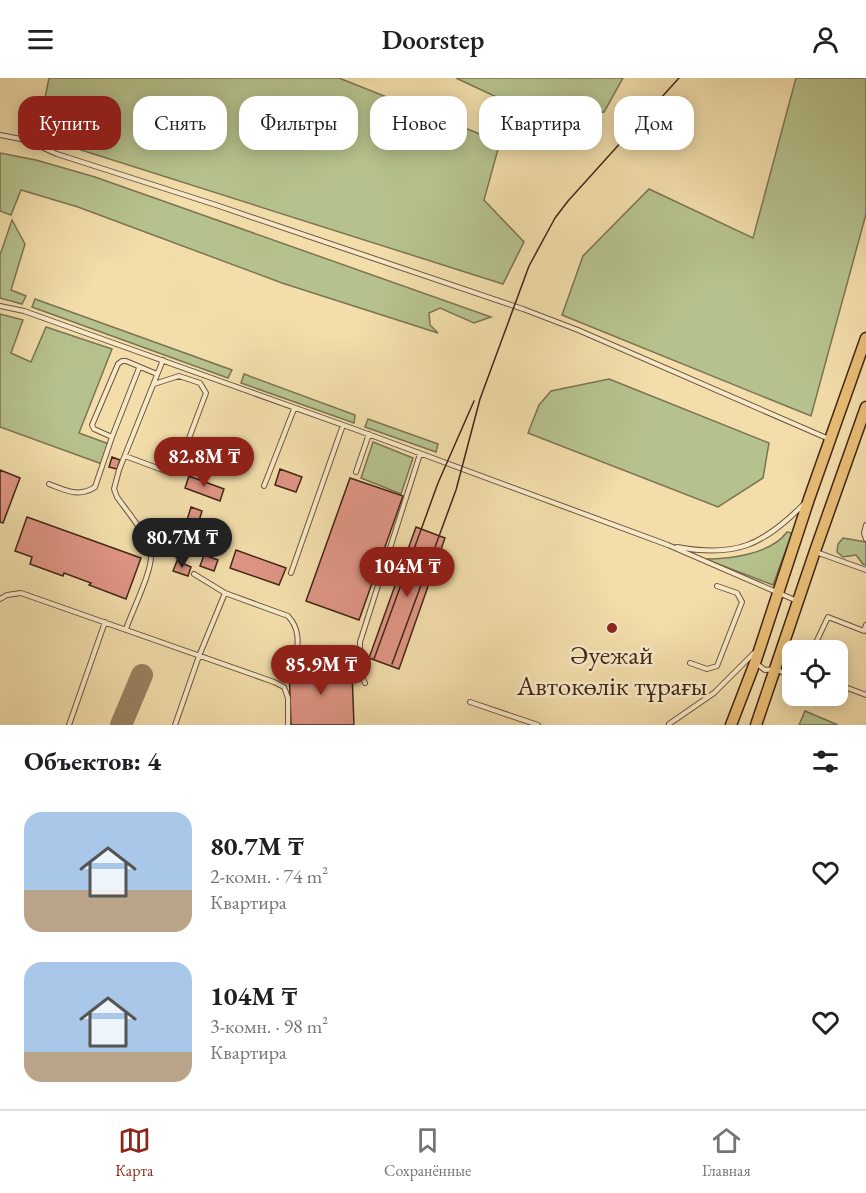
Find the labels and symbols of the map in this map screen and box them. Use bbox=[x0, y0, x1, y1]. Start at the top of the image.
pin: 82.8M ₸ bbox=[149, 437, 259, 488]
pin: 80.7M ₸ bbox=[127, 518, 237, 569]
pin: 104M ₸ bbox=[358, 547, 456, 598]
marker: Әуежай Автокөлік тұрағы bbox=[605, 621, 619, 635]
place label: Әуежай Автокөлік тұрағы bbox=[516, 637, 707, 703]
pin: 85.9M ₸ bbox=[266, 645, 376, 696]

